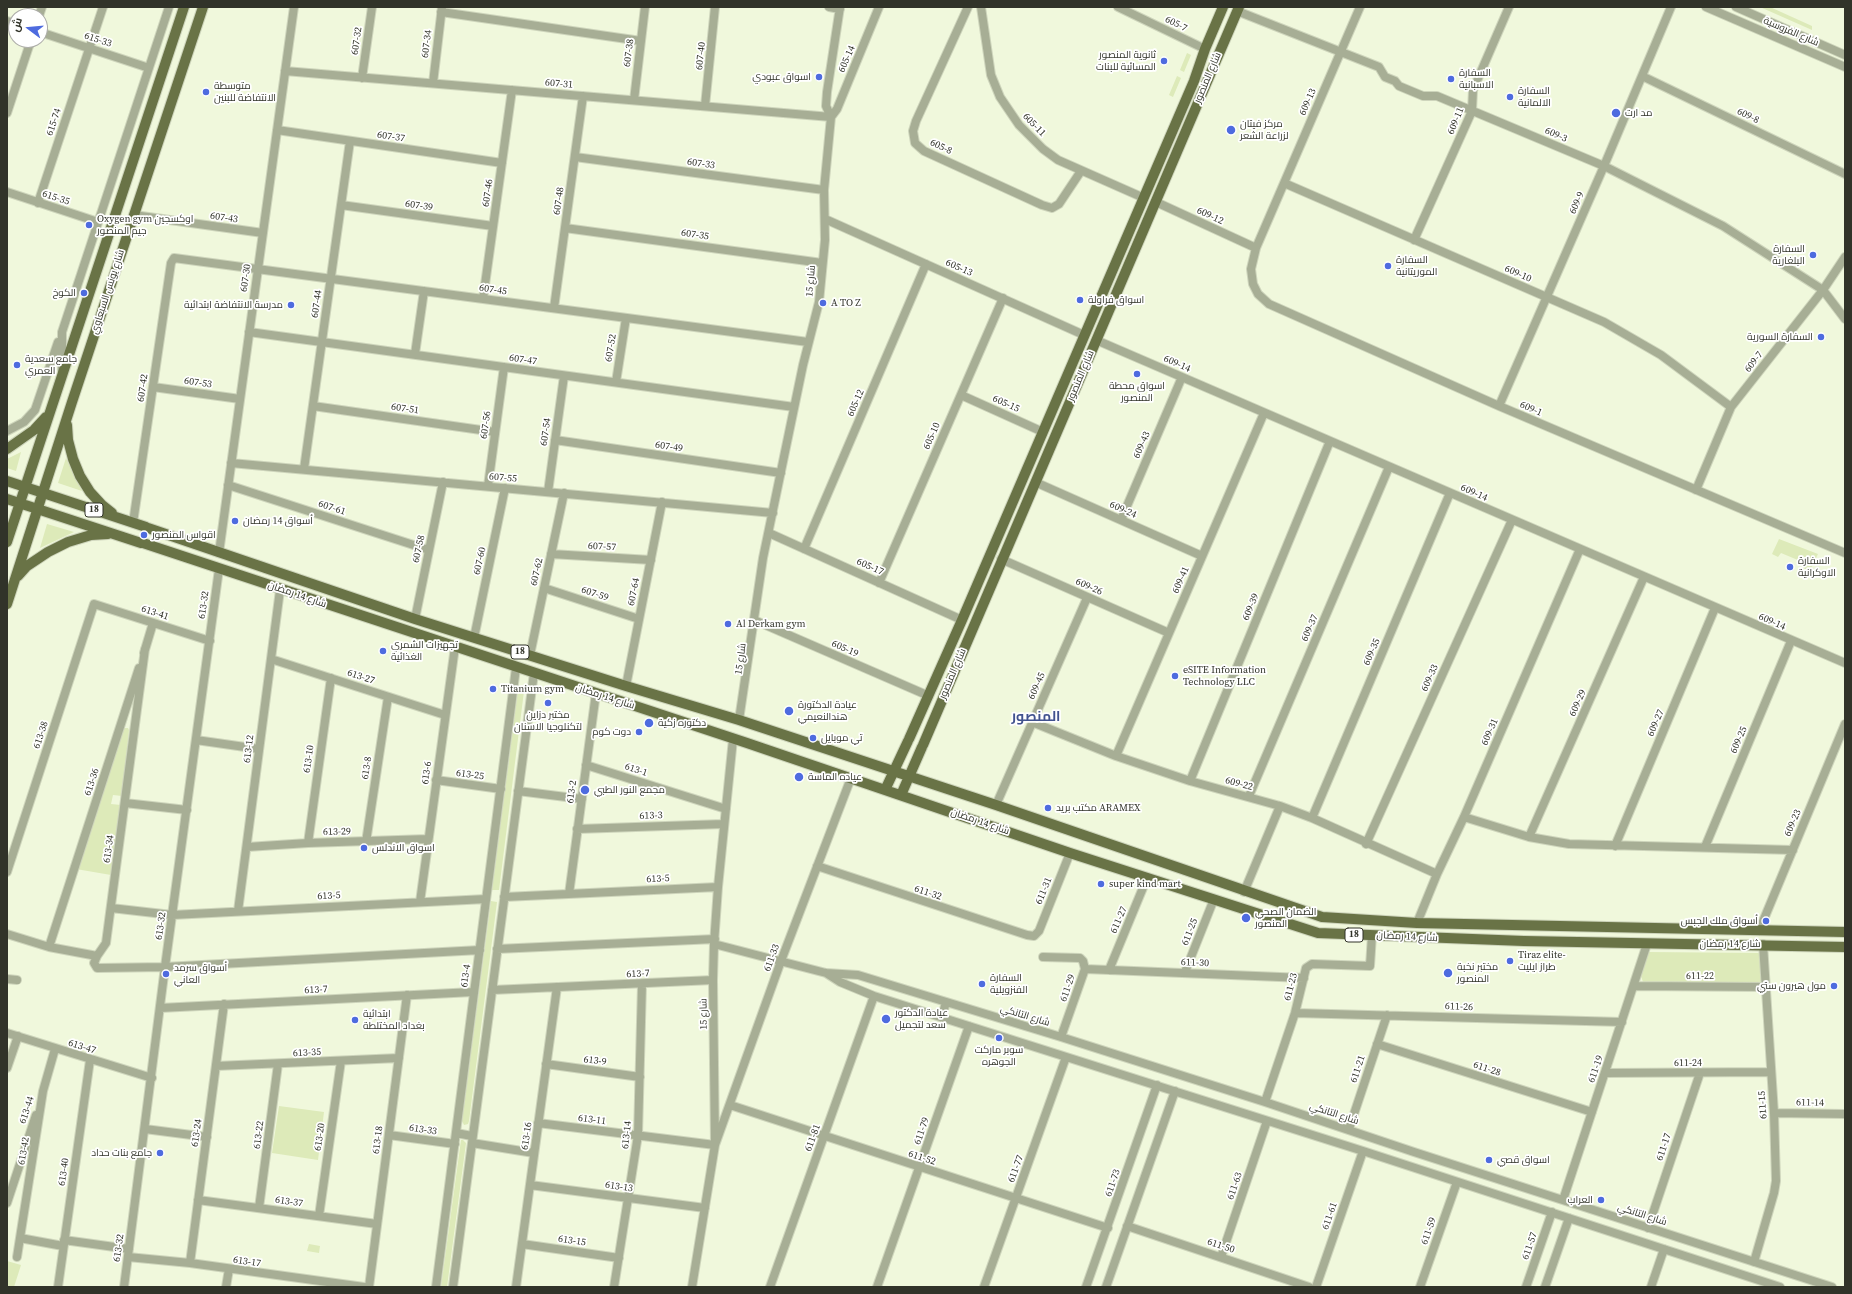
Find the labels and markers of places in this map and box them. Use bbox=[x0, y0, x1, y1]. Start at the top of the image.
place label: ثانوية المنصور المسائية للبنات bbox=[1096, 49, 1156, 72]
marker: ثانوية المنصور المسائية للبنات bbox=[1159, 56, 1169, 66]
place label: السفارة الاسبانية bbox=[1459, 67, 1494, 90]
place label: اسواق عبودي bbox=[752, 71, 811, 83]
marker: اسواق عبودي bbox=[814, 72, 824, 82]
marker: السفارة الاسبانية bbox=[1446, 74, 1456, 84]
place label: متوسطة الانتفاضة للبنين bbox=[214, 80, 276, 104]
place label: السفارة الالمانية bbox=[1518, 85, 1551, 108]
marker: متوسطة الانتفاضة للبنين bbox=[201, 87, 211, 97]
marker: السفارة الالمانية bbox=[1505, 92, 1515, 102]
marker: مد ارت bbox=[1610, 107, 1622, 119]
place label: مد ارت bbox=[1625, 107, 1652, 119]
place label: مركز فيتان لزراعة الشعر bbox=[1240, 118, 1288, 142]
marker: مركز فيتان لزراعة الشعر bbox=[1225, 124, 1237, 136]
place label: Oxygen gym اوكسجين جيم المنصور bbox=[97, 213, 194, 236]
marker: Oxygen gym اوكسجين جيم المنصور bbox=[84, 220, 94, 230]
place label: السفارة البلغارية bbox=[1772, 243, 1805, 266]
marker: السفارة البلغارية bbox=[1808, 250, 1818, 260]
place label: السفارة الموريتانية bbox=[1396, 254, 1437, 278]
marker: السفارة الموريتانية bbox=[1383, 261, 1393, 271]
place label: الكوخ bbox=[52, 287, 76, 299]
marker: الكوخ bbox=[79, 288, 89, 298]
place label: اسواق فراولة bbox=[1088, 294, 1144, 306]
marker: اسواق فراولة bbox=[1075, 295, 1085, 305]
place label: A TO Z bbox=[831, 297, 861, 309]
marker: A TO Z bbox=[818, 298, 828, 308]
place label: مدرسة الانتفاضة ابتدائية bbox=[184, 299, 283, 311]
marker: مدرسة الانتفاضة ابتدائية bbox=[286, 300, 296, 310]
place label: السفارة السورية bbox=[1747, 331, 1813, 343]
marker: السفارة السورية bbox=[1816, 332, 1826, 342]
place label: جامع سعدية العمري bbox=[25, 353, 77, 376]
marker: جامع سعدية العمري bbox=[12, 360, 22, 370]
marker: اسواق محطة المنصور bbox=[1132, 369, 1142, 379]
place label: اسواق محطة المنصور bbox=[1109, 380, 1165, 404]
place label: أسواق 14 رمضان bbox=[243, 515, 313, 527]
marker: أسواق 14 رمضان bbox=[230, 516, 240, 526]
place label: اقواس المنصور bbox=[152, 529, 216, 541]
marker: اقواس المنصور bbox=[139, 530, 149, 540]
place label: السفارة الاوكرانية bbox=[1798, 555, 1836, 578]
marker: السفارة الاوكرانية bbox=[1785, 562, 1795, 572]
place label: Al Derkam gym bbox=[736, 618, 806, 630]
marker: Al Derkam gym bbox=[723, 619, 733, 629]
place label: تجهيزات الشمري الغذائية bbox=[391, 639, 458, 662]
marker: تجهيزات الشمري الغذائية bbox=[378, 646, 388, 656]
place label: eSITE Information Technology LLC bbox=[1183, 664, 1266, 688]
marker: eSITE Information Technology LLC bbox=[1170, 671, 1180, 681]
place label: Titanium gym bbox=[501, 683, 564, 695]
marker: Titanium gym bbox=[488, 684, 498, 694]
marker: مختبر دزاين لتكنلوجيا الاسنان bbox=[543, 698, 553, 708]
place label: عيادة الدكتورة هندالنعيمي bbox=[798, 699, 857, 722]
marker: عيادة الدكتورة هندالنعيمي bbox=[783, 705, 795, 717]
place label: مختبر دزاين لتكنلوجيا الاسنان bbox=[514, 709, 582, 732]
marker: دكتوره زكية bbox=[643, 717, 655, 729]
place label: دكتوره زكية bbox=[658, 717, 706, 729]
place label: دوت كوم bbox=[592, 726, 631, 738]
marker: دوت كوم bbox=[634, 727, 644, 737]
place label: تي موبايل bbox=[821, 732, 862, 744]
marker: تي موبايل bbox=[808, 733, 818, 743]
marker: عياده الماسة bbox=[793, 771, 805, 783]
place label: عياده الماسة bbox=[808, 771, 862, 783]
marker: مجمع النور الطبي bbox=[579, 784, 591, 796]
place label: مجمع النور الطبي bbox=[594, 784, 665, 796]
place label: مكتب بريد ARAMEX bbox=[1056, 802, 1140, 814]
marker: مكتب بريد ARAMEX bbox=[1043, 803, 1053, 813]
place label: اسواق الاندلس bbox=[372, 842, 435, 854]
marker: اسواق الاندلس bbox=[359, 843, 369, 853]
place label: super kind mart bbox=[1109, 878, 1181, 890]
marker: super kind mart bbox=[1096, 879, 1106, 889]
place label: الضمان الصحي المنصور bbox=[1255, 906, 1316, 930]
marker: الضمان الصحي المنصور bbox=[1240, 912, 1252, 924]
place label: أسواق ملك الجبس bbox=[1681, 915, 1758, 927]
marker: أسواق ملك الجبس bbox=[1761, 916, 1771, 926]
place label: Tiraz elite- طراز ايليت bbox=[1518, 949, 1566, 972]
marker: Tiraz elite- طراز ايليت bbox=[1505, 956, 1515, 966]
place label: مختبر نخبة المنصور bbox=[1457, 961, 1498, 984]
place label: أسواق سرمد العاني bbox=[174, 962, 227, 986]
marker: مختبر نخبة المنصور bbox=[1442, 967, 1454, 979]
marker: أسواق سرمد العاني bbox=[161, 969, 171, 979]
place label: السفارة الفنزويلية bbox=[990, 972, 1028, 996]
marker: السفارة الفنزويلية bbox=[977, 979, 987, 989]
place label: مول هيرون ستي bbox=[1757, 980, 1826, 992]
marker: مول هيرون ستي bbox=[1829, 981, 1839, 991]
place label: عيادة الدكتور سعد لتجميل bbox=[895, 1007, 948, 1030]
place label: ابتدائية بغداد المختلطة bbox=[363, 1008, 425, 1032]
marker: عيادة الدكتور سعد لتجميل bbox=[880, 1013, 892, 1025]
marker: ابتدائية بغداد المختلطة bbox=[350, 1015, 360, 1025]
marker: سوبر ماركت الجوهره bbox=[994, 1033, 1004, 1043]
place label: سوبر ماركت الجوهره bbox=[975, 1044, 1023, 1068]
place label: جامع بنات حداد bbox=[91, 1147, 152, 1159]
marker: جامع بنات حداد bbox=[155, 1148, 165, 1158]
place label: اسواق قصي bbox=[1497, 1154, 1550, 1166]
marker: اسواق قصي bbox=[1484, 1155, 1494, 1165]
place label: العراب bbox=[1568, 1194, 1593, 1206]
marker: العراب bbox=[1596, 1195, 1606, 1205]

